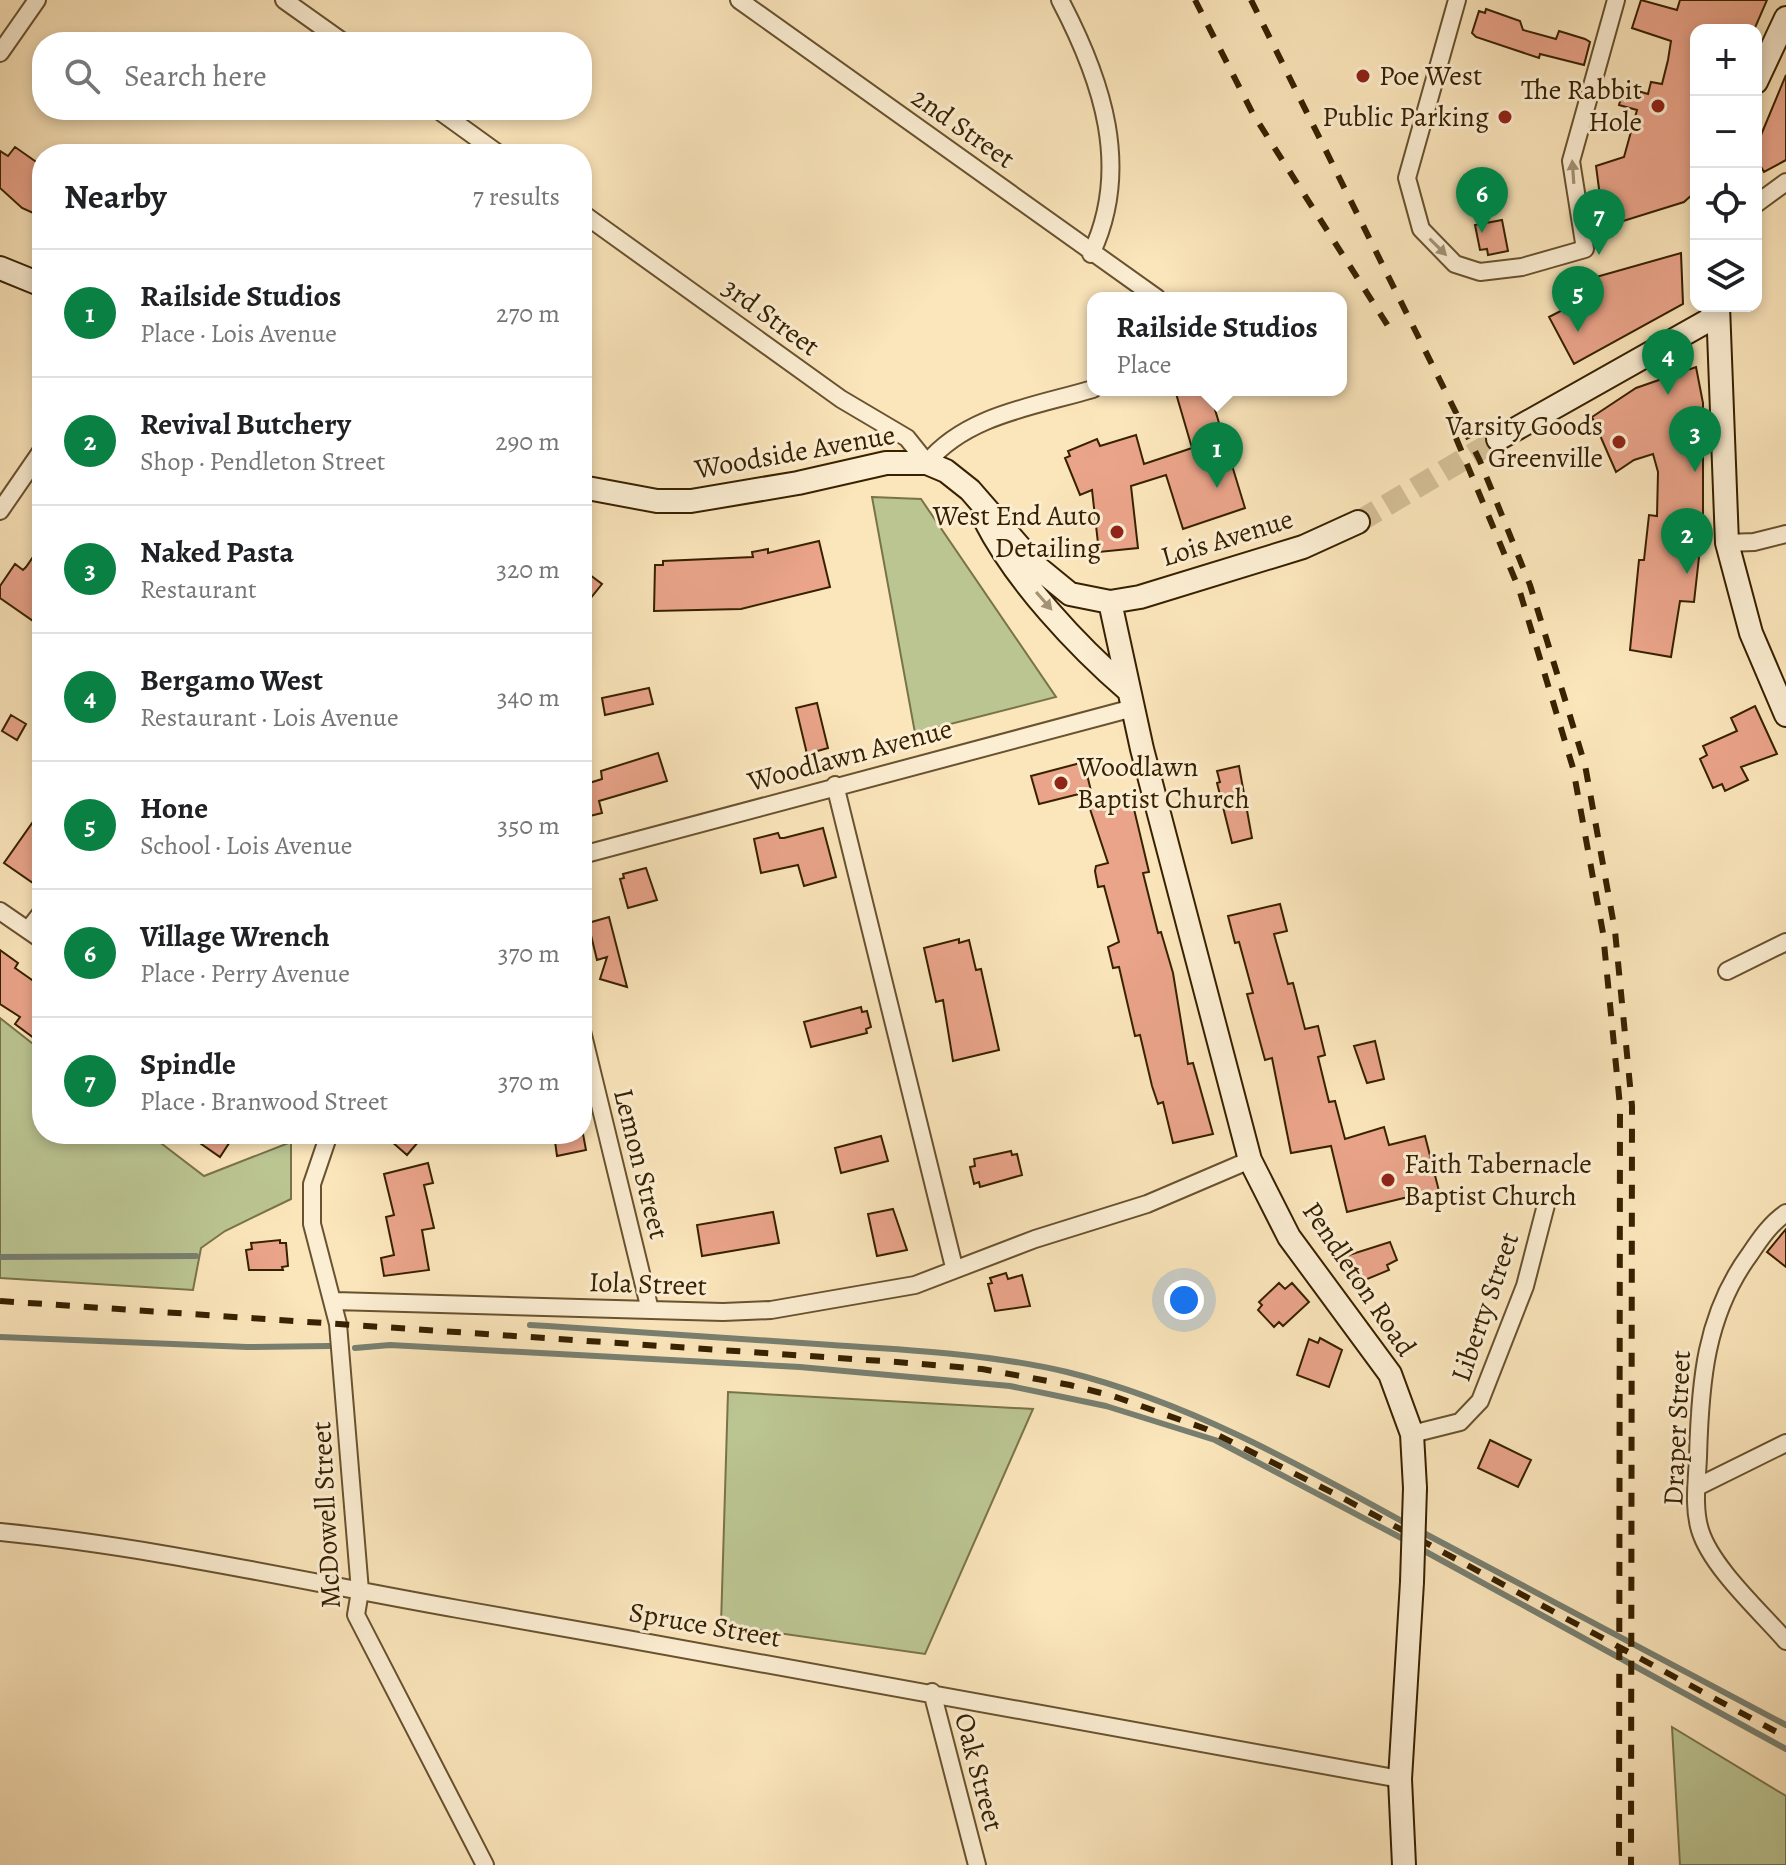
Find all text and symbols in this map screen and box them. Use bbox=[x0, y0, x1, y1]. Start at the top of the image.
map controls bbox=[1690, 24, 1762, 312]
button: + bbox=[1690, 24, 1762, 96]
search box bbox=[32, 32, 592, 120]
icon: search bbox=[60, 54, 104, 98]
text: Search here bbox=[124, 56, 267, 96]
place label: Poe West bbox=[1379, 57, 1482, 95]
marker: Poe West bbox=[1354, 67, 1372, 85]
place label: The Rabbit Hole bbox=[1521, 71, 1642, 141]
street label: 2nd Street bbox=[904, 79, 1022, 177]
button: − bbox=[1690, 96, 1762, 168]
marker: The Rabbit Hole bbox=[1649, 97, 1667, 115]
place label: Public Parking bbox=[1322, 98, 1489, 136]
marker: Public Parking bbox=[1496, 108, 1514, 126]
one-way arrow bbox=[1566, 159, 1579, 184]
pin: 6 bbox=[1456, 167, 1508, 233]
button: locate bbox=[1690, 168, 1762, 240]
text: Nearby bbox=[64, 173, 167, 220]
text: 7 results bbox=[473, 179, 560, 214]
pin: 7 bbox=[1573, 189, 1625, 255]
one-way arrow bbox=[1428, 237, 1447, 256]
button: layers bbox=[1690, 240, 1762, 312]
pin: 5 bbox=[1552, 266, 1604, 332]
street label: 3rd Street bbox=[715, 269, 827, 365]
text: Railside Studios bbox=[140, 276, 341, 316]
popup bbox=[1087, 292, 1347, 396]
text: 1 bbox=[85, 296, 95, 331]
text: 270 m bbox=[496, 296, 560, 331]
text: Railside Studios bbox=[1116, 307, 1318, 347]
text: Place · Lois Avenue bbox=[140, 316, 337, 351]
pin: 4 bbox=[1642, 329, 1694, 395]
text: Place bbox=[1116, 347, 1171, 382]
text: Revival Butchery bbox=[140, 404, 351, 444]
pin: 3 bbox=[1669, 406, 1721, 472]
place label: Varsity Goods Greenville bbox=[1445, 407, 1603, 477]
street label: Woodside Avenue bbox=[691, 416, 898, 488]
pin: 1 bbox=[1191, 422, 1243, 488]
text: 2 bbox=[84, 424, 96, 459]
text: 290 m bbox=[495, 424, 560, 459]
marker: Varsity Goods Greenville bbox=[1610, 433, 1628, 451]
text: Shop · Pendleton Street bbox=[140, 444, 385, 479]
place label: West End Auto Detailing bbox=[932, 497, 1101, 567]
street label: Lois Avenue bbox=[1156, 500, 1298, 576]
pin: 2 bbox=[1661, 508, 1713, 574]
marker: West End Auto Detailing bbox=[1108, 523, 1126, 541]
text: Naked Pasta bbox=[140, 532, 294, 572]
text: 3 bbox=[84, 552, 96, 587]
text: 320 m bbox=[496, 552, 560, 587]
text: Restaurant bbox=[140, 572, 257, 607]
one-way arrow bbox=[1035, 591, 1052, 611]
text: Bergamo West bbox=[140, 660, 323, 700]
text: 4 bbox=[84, 680, 96, 715]
text: 340 m bbox=[497, 680, 560, 715]
text: Restaurant · Lois Avenue bbox=[140, 700, 399, 735]
street label: Woodlawn Avenue bbox=[743, 709, 956, 801]
place label: Woodlawn Baptist Church bbox=[1076, 748, 1250, 818]
marker: Woodlawn Baptist Church bbox=[1052, 774, 1070, 792]
text: Hone bbox=[140, 788, 208, 828]
text: 5 bbox=[84, 808, 96, 843]
text: 350 m bbox=[497, 808, 560, 843]
text: School · Lois Avenue bbox=[140, 828, 352, 863]
text: Village Wrench bbox=[140, 916, 330, 956]
text: 6 bbox=[84, 936, 96, 971]
text: 370 m bbox=[498, 936, 560, 971]
text: Place · Perry Avenue bbox=[140, 956, 350, 991]
text: Spindle bbox=[140, 1044, 236, 1084]
text: 7 bbox=[84, 1064, 96, 1099]
text: 370 m bbox=[498, 1064, 560, 1099]
text: Place · Branwood Street bbox=[140, 1084, 388, 1119]
street label: Lemon Street bbox=[604, 1085, 678, 1243]
place label: Faith Tabernacle Baptist Church bbox=[1404, 1145, 1592, 1215]
marker: Faith Tabernacle Baptist Church bbox=[1379, 1171, 1397, 1189]
street label: Pendleton Road bbox=[1293, 1194, 1425, 1365]
street label: Liberty Street bbox=[1442, 1227, 1528, 1387]
street label: Iola Street bbox=[588, 1263, 708, 1305]
your location bbox=[1164, 1280, 1204, 1320]
street label: Draper Street bbox=[1654, 1349, 1700, 1507]
street label: McDowell Street bbox=[302, 1421, 350, 1609]
street label: Spruce Street bbox=[626, 1593, 784, 1657]
street label: Oak Street bbox=[945, 1709, 1013, 1835]

